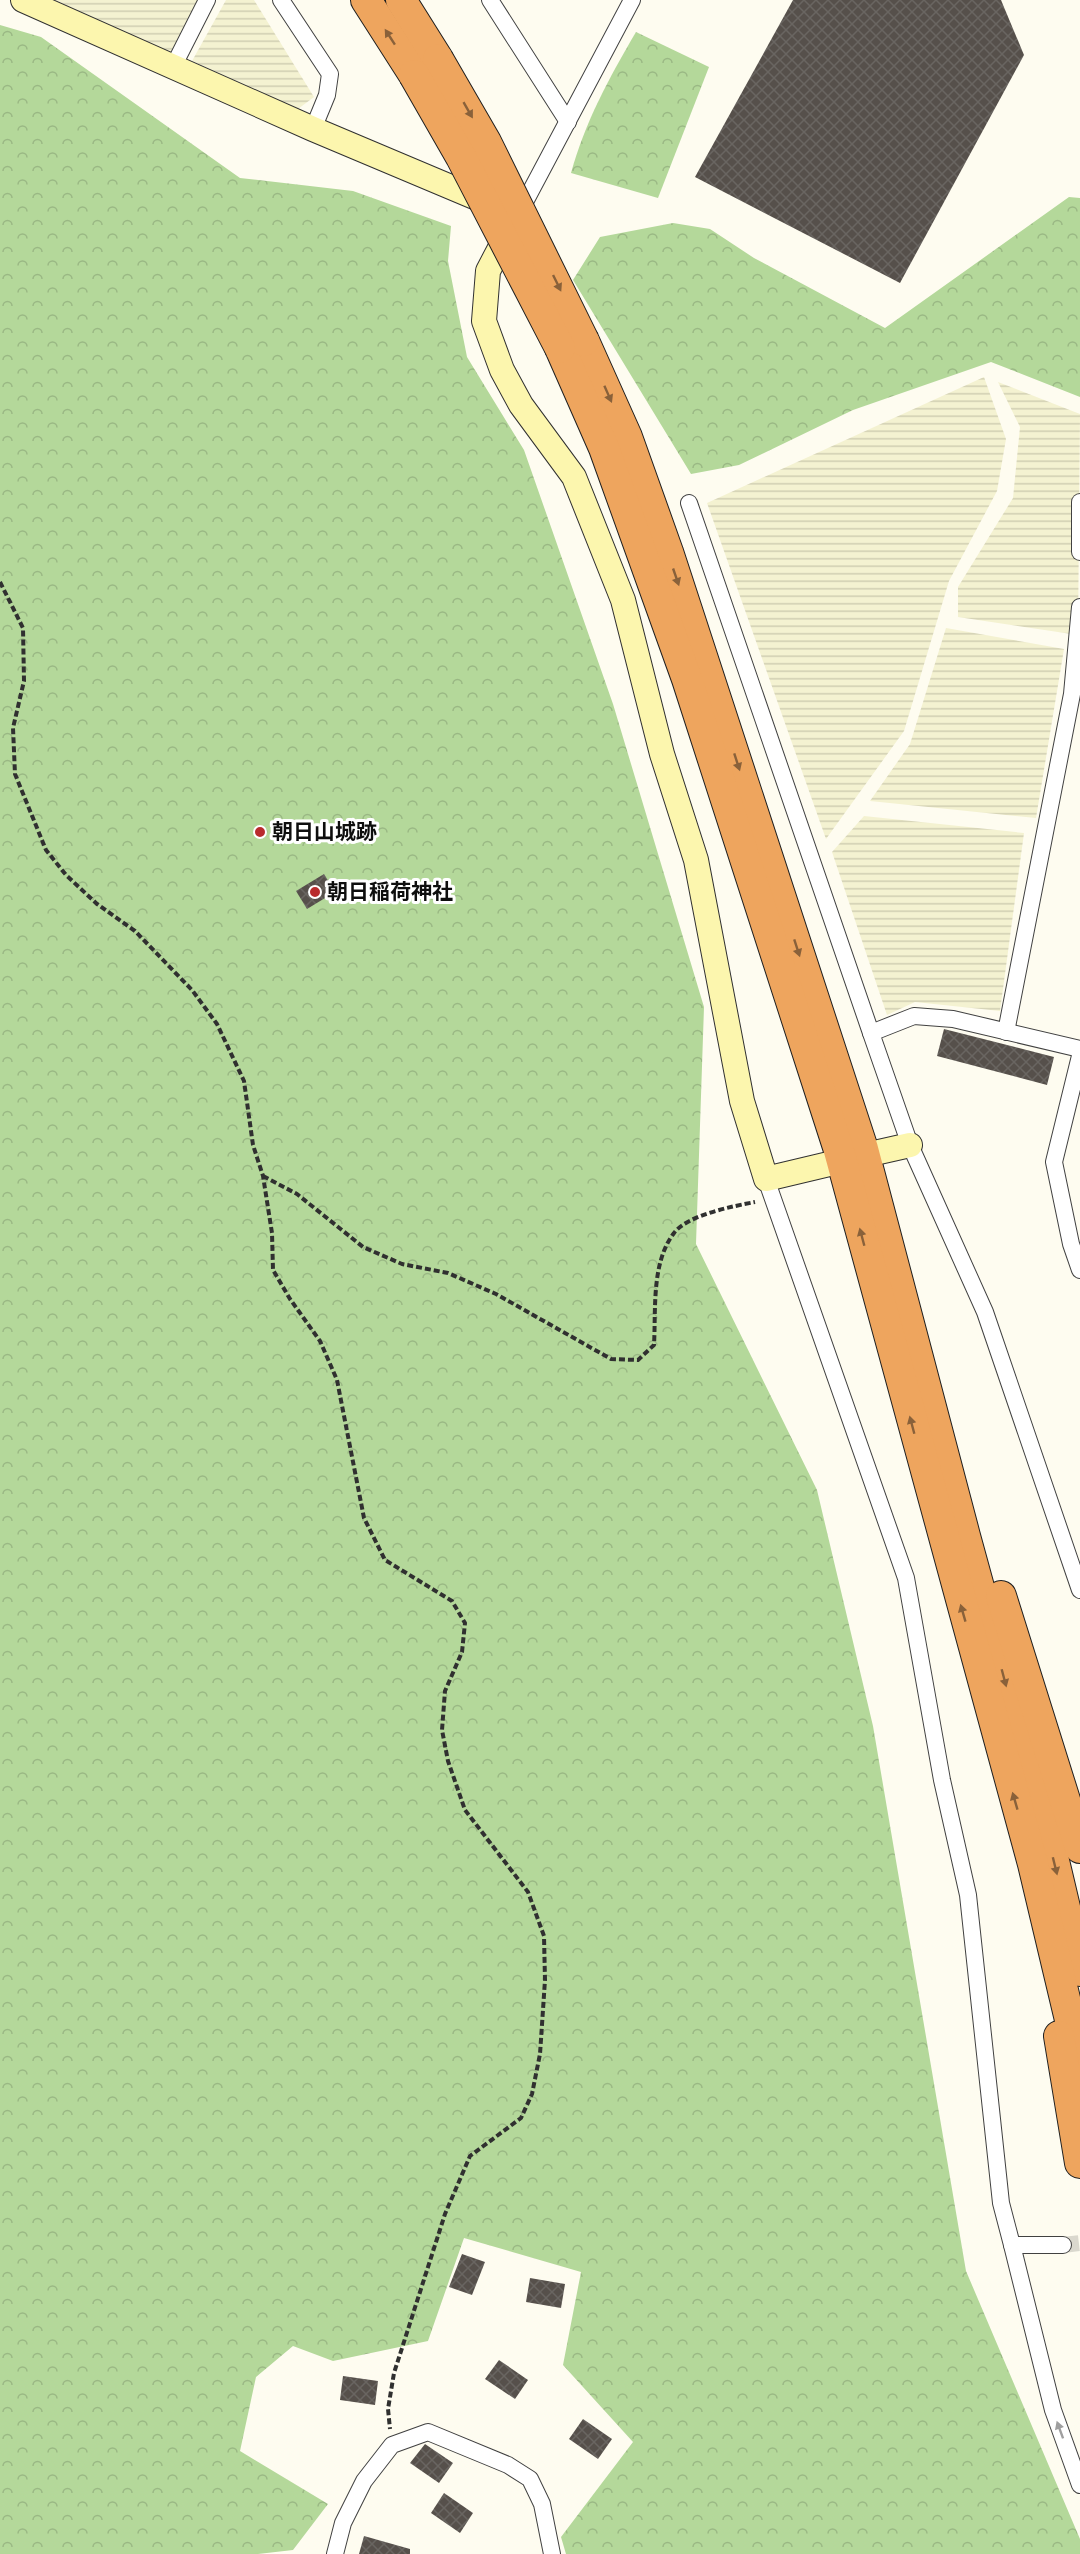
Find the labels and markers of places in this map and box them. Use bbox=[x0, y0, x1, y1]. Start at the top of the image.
place label: 朝日山城跡 bbox=[272, 819, 377, 844]
marker: 朝日山城跡 bbox=[253, 825, 267, 839]
place label: 朝日稲荷神社 bbox=[327, 879, 453, 904]
marker: 朝日稲荷神社 bbox=[308, 885, 322, 899]

